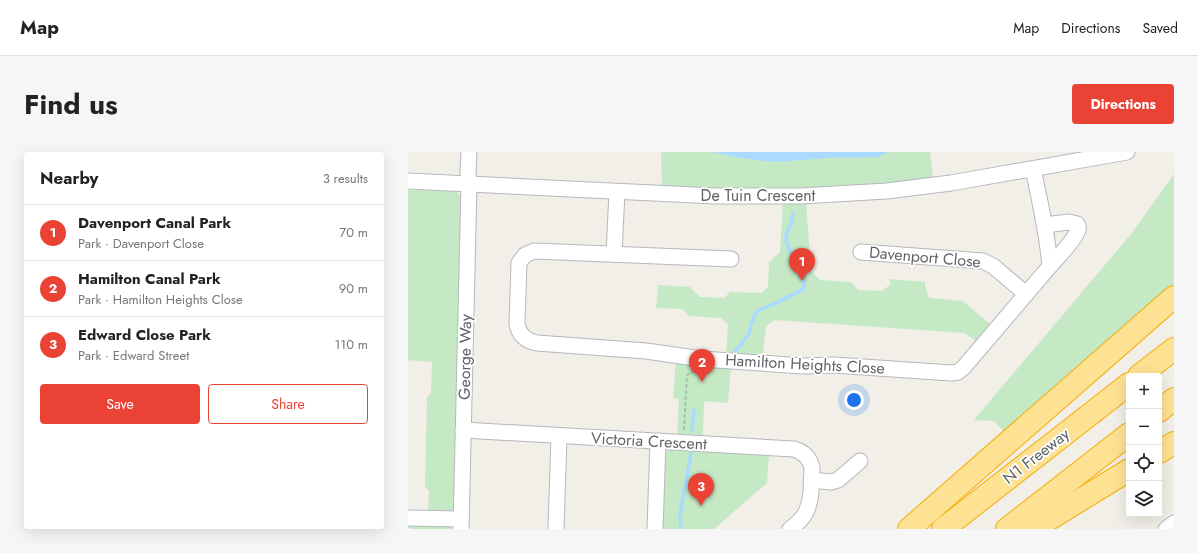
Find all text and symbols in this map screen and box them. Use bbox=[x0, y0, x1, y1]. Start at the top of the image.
text: Map bbox=[20, 14, 59, 41]
text: Map bbox=[1013, 18, 1039, 38]
text: Directions bbox=[1061, 18, 1121, 38]
text: Saved bbox=[1143, 18, 1178, 38]
text: Find us bbox=[24, 84, 118, 125]
button: Directions bbox=[1072, 84, 1174, 124]
text: Nearby bbox=[40, 166, 98, 190]
text: 3 results bbox=[323, 169, 368, 188]
street label: De Tuin Crescent bbox=[701, 184, 816, 207]
text: Davenport Canal Park bbox=[78, 212, 231, 234]
text: 1 bbox=[50, 223, 56, 242]
text: 70 m bbox=[339, 223, 368, 242]
text: Park · Davenport Close bbox=[78, 234, 204, 253]
street label: Davenport Close bbox=[868, 241, 982, 273]
pin: 1 bbox=[789, 248, 815, 281]
text: Hamilton Canal Park bbox=[78, 268, 221, 290]
text: 2 bbox=[49, 279, 57, 298]
text: 90 m bbox=[339, 279, 368, 298]
text: Park · Hamilton Heights Close bbox=[78, 290, 243, 309]
street label: George Way bbox=[453, 313, 477, 400]
text: Edward Close Park bbox=[78, 324, 211, 346]
text: 3 bbox=[49, 335, 57, 354]
text: 110 m bbox=[334, 335, 368, 354]
text: Park · Edward Street bbox=[78, 346, 189, 365]
street label: Hamilton Heights Close bbox=[725, 348, 885, 380]
pin: 2 bbox=[689, 349, 715, 382]
map controls bbox=[1126, 373, 1162, 517]
button: + bbox=[1126, 373, 1162, 409]
button: Save bbox=[40, 384, 200, 424]
button: Share bbox=[208, 384, 368, 424]
your location bbox=[844, 390, 864, 410]
button: − bbox=[1126, 409, 1162, 445]
street label: N1 Freeway bbox=[998, 422, 1075, 489]
street label: Victoria Crescent bbox=[590, 426, 708, 456]
button: locate bbox=[1126, 445, 1162, 481]
pin: 3 bbox=[688, 473, 714, 506]
button: layers bbox=[1126, 481, 1162, 517]

